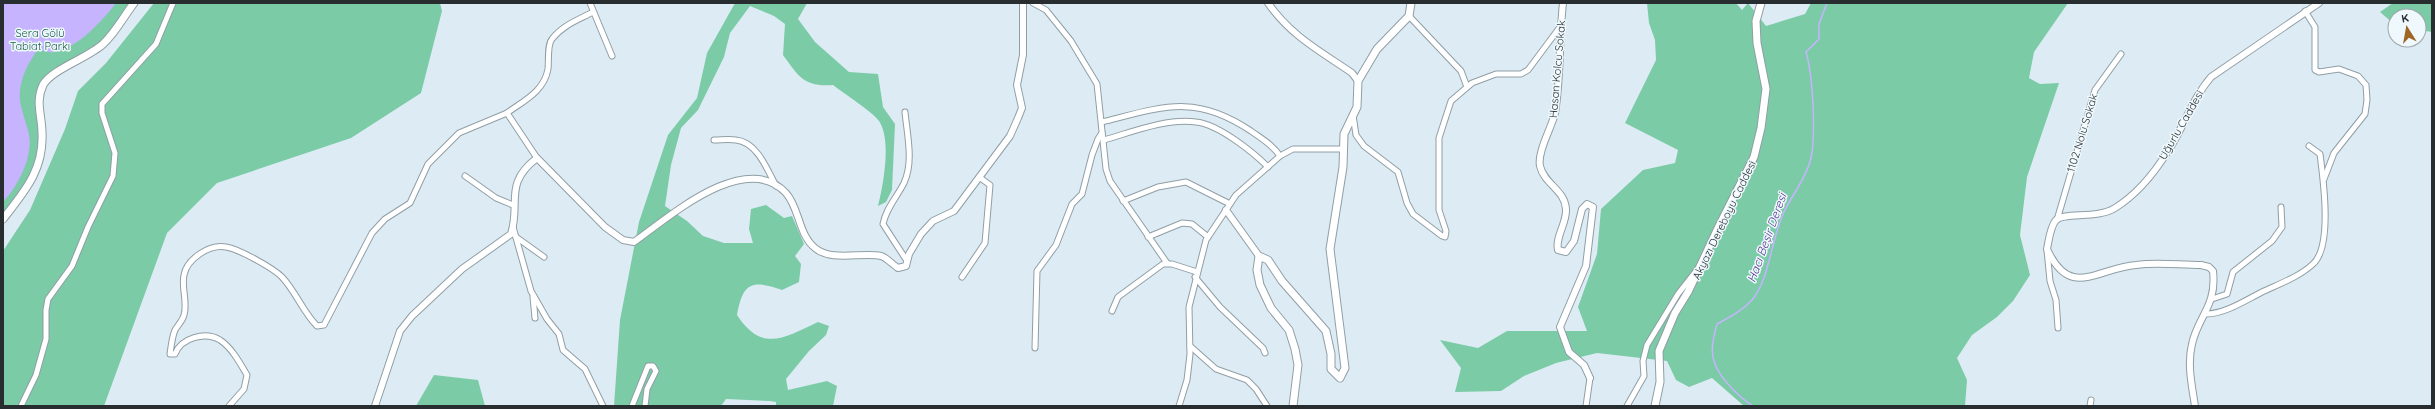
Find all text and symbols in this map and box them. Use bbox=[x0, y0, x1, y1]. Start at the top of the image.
north arrow bbox=[2387, 8, 2427, 48]
text: K bbox=[2400, 11, 2410, 26]
street label: Hasan Kolcu Sokak bbox=[1546, 19, 1568, 119]
park label: Sera Gölü Tabiat Parkı bbox=[10, 26, 70, 53]
street label: Uğurlu Caddesi bbox=[2155, 88, 2207, 162]
street label: 1102 Nolu Sokak bbox=[2063, 92, 2101, 174]
street label: Akyazı Dereboyu Caddesi bbox=[1689, 158, 1759, 282]
water label: Hacı Beşir Deresi bbox=[1743, 190, 1790, 284]

